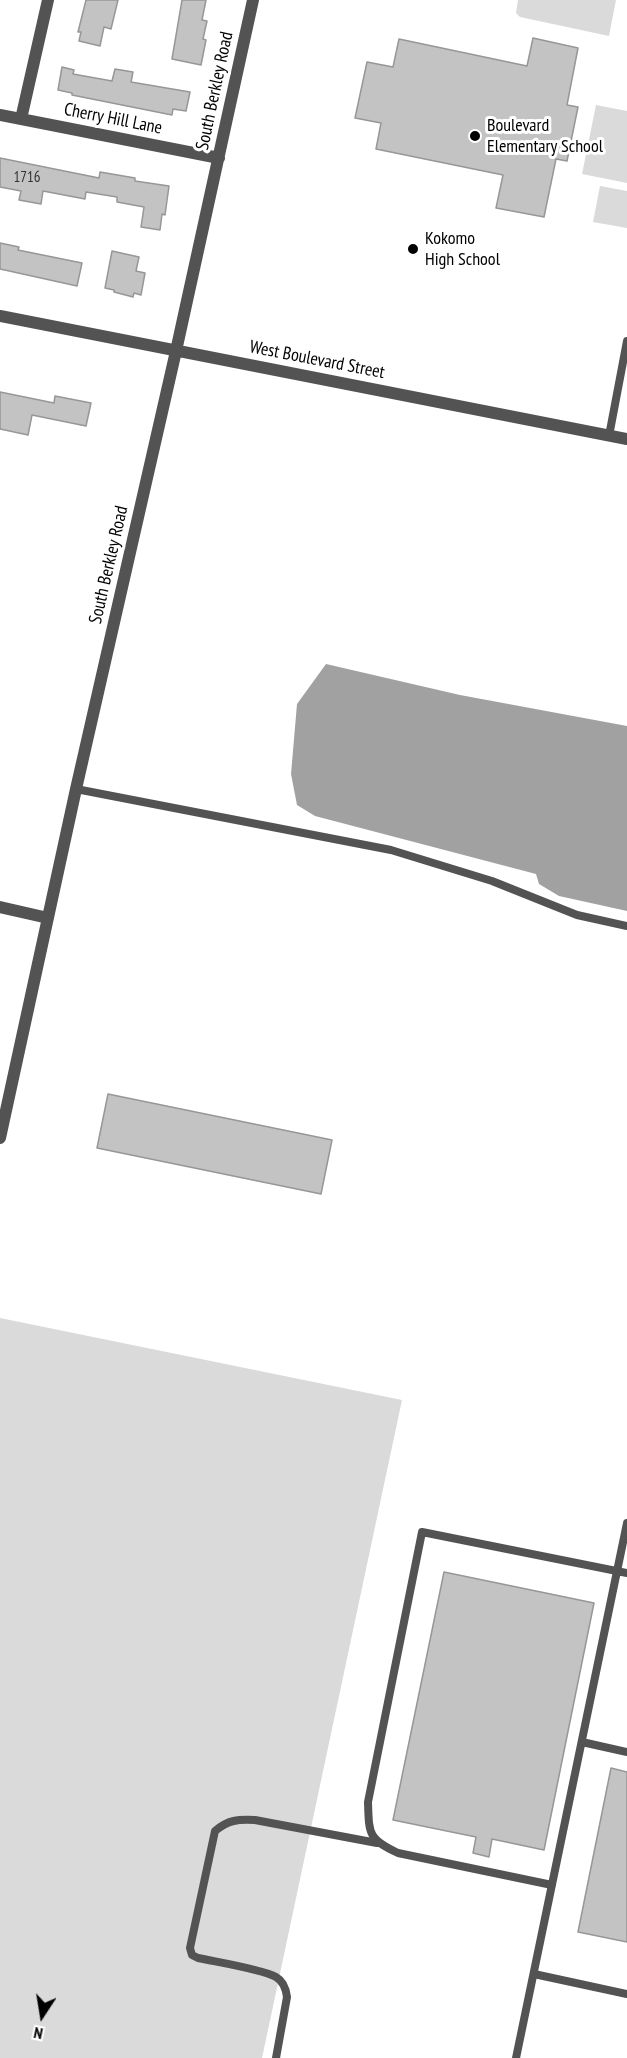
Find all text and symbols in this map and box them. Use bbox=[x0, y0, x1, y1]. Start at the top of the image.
street label: South Berkley Road bbox=[192, 30, 238, 152]
street label: Cherry Hill Lane bbox=[62, 99, 164, 139]
place label: Boulevard Elementary School bbox=[487, 115, 603, 158]
marker: Boulevard Elementary School bbox=[468, 129, 482, 143]
house number: 1716 bbox=[14, 169, 40, 187]
place label: Kokomo High School bbox=[425, 228, 500, 270]
marker: Kokomo High School bbox=[406, 242, 420, 256]
street label: West Boulevard Street bbox=[248, 336, 386, 384]
street label: South Berkley Road bbox=[85, 504, 133, 626]
north arrow bbox=[12, 1986, 72, 2046]
text: N bbox=[32, 2023, 45, 2044]

